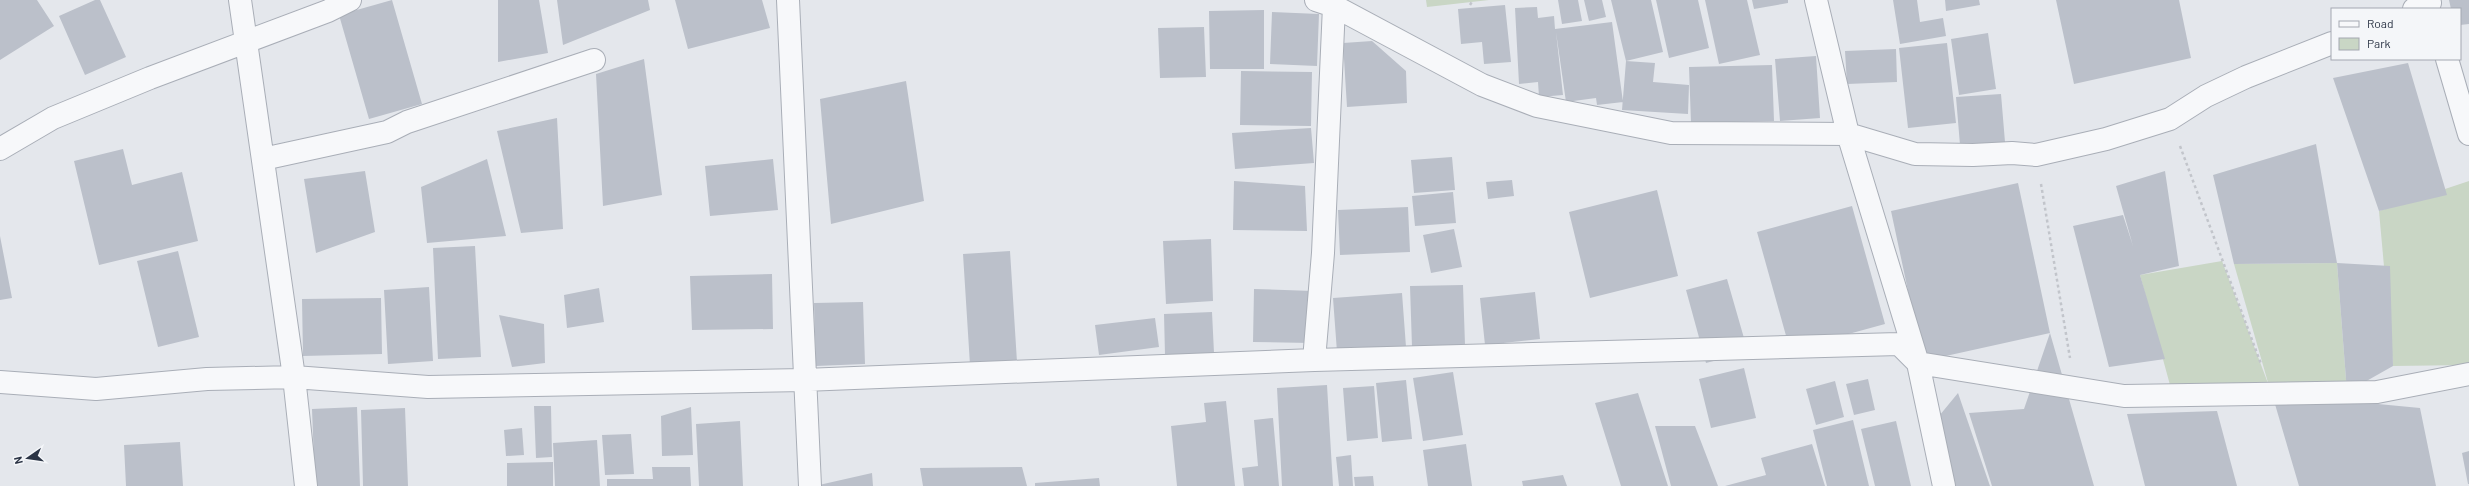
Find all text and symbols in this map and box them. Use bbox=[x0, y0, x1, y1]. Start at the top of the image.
legend bbox=[2331, 8, 2461, 60]
text: Road bbox=[2367, 16, 2394, 30]
text: Park bbox=[2367, 36, 2391, 50]
north arrow bbox=[8, 438, 48, 478]
text: N bbox=[11, 455, 25, 465]

